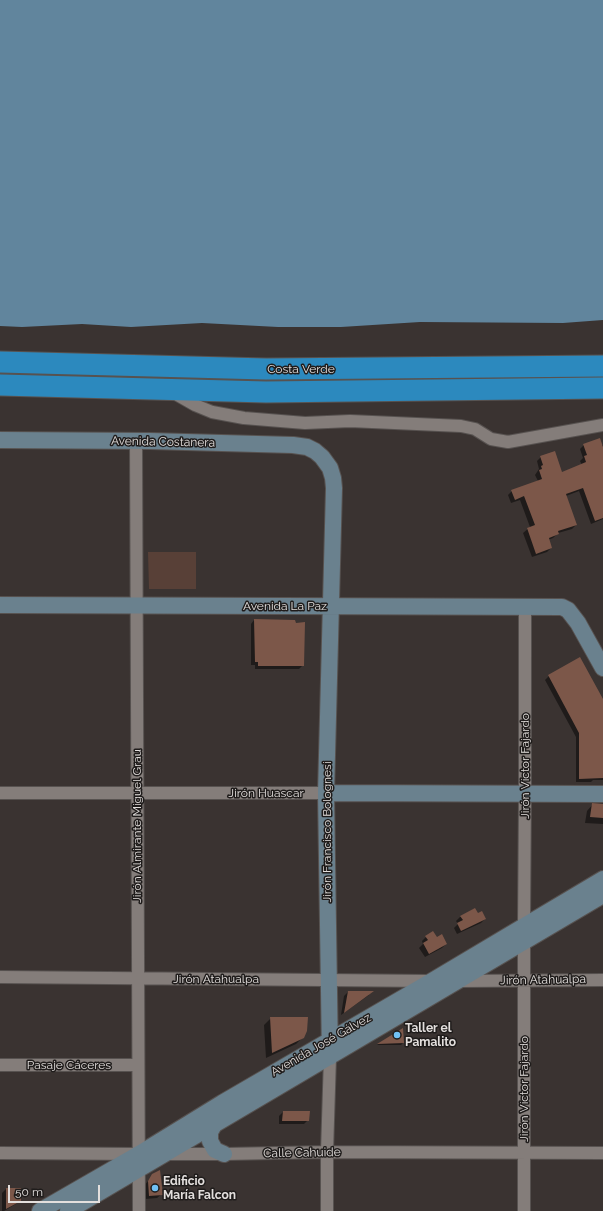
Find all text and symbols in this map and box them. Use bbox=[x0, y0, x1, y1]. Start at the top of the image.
street label: Costa Verde bbox=[267, 362, 335, 376]
street label: Avenida Costanera bbox=[111, 434, 215, 450]
street label: Avenida La Paz bbox=[243, 599, 327, 613]
street label: Jirón Víctor Fajardo bbox=[518, 713, 532, 819]
street label: Jirón Almirante Miguel Grau bbox=[130, 749, 144, 903]
street label: Jirón Francisco Bolognesi bbox=[320, 761, 334, 903]
street label: Jirón Huascar bbox=[228, 786, 304, 800]
street label: Jirón Atahualpa bbox=[173, 972, 259, 986]
street label: Jirón Atahualpa bbox=[500, 972, 586, 988]
street label: Avenida José Gálvez bbox=[268, 1010, 374, 1080]
place label: Taller el Pamalito bbox=[405, 1021, 456, 1049]
marker: Taller el Pamalito bbox=[392, 1030, 402, 1040]
street label: Jirón Víctor Fajardo bbox=[517, 1036, 531, 1142]
street label: Pasaje Cáceres bbox=[27, 1058, 111, 1072]
street label: Calle Cahuide bbox=[263, 1145, 341, 1161]
place label: Edificio María Falcon bbox=[163, 1174, 236, 1202]
scale bar bbox=[10, 1177, 102, 1203]
marker: Edificio María Falcon bbox=[150, 1183, 160, 1193]
text: 50 m bbox=[15, 1185, 43, 1199]

